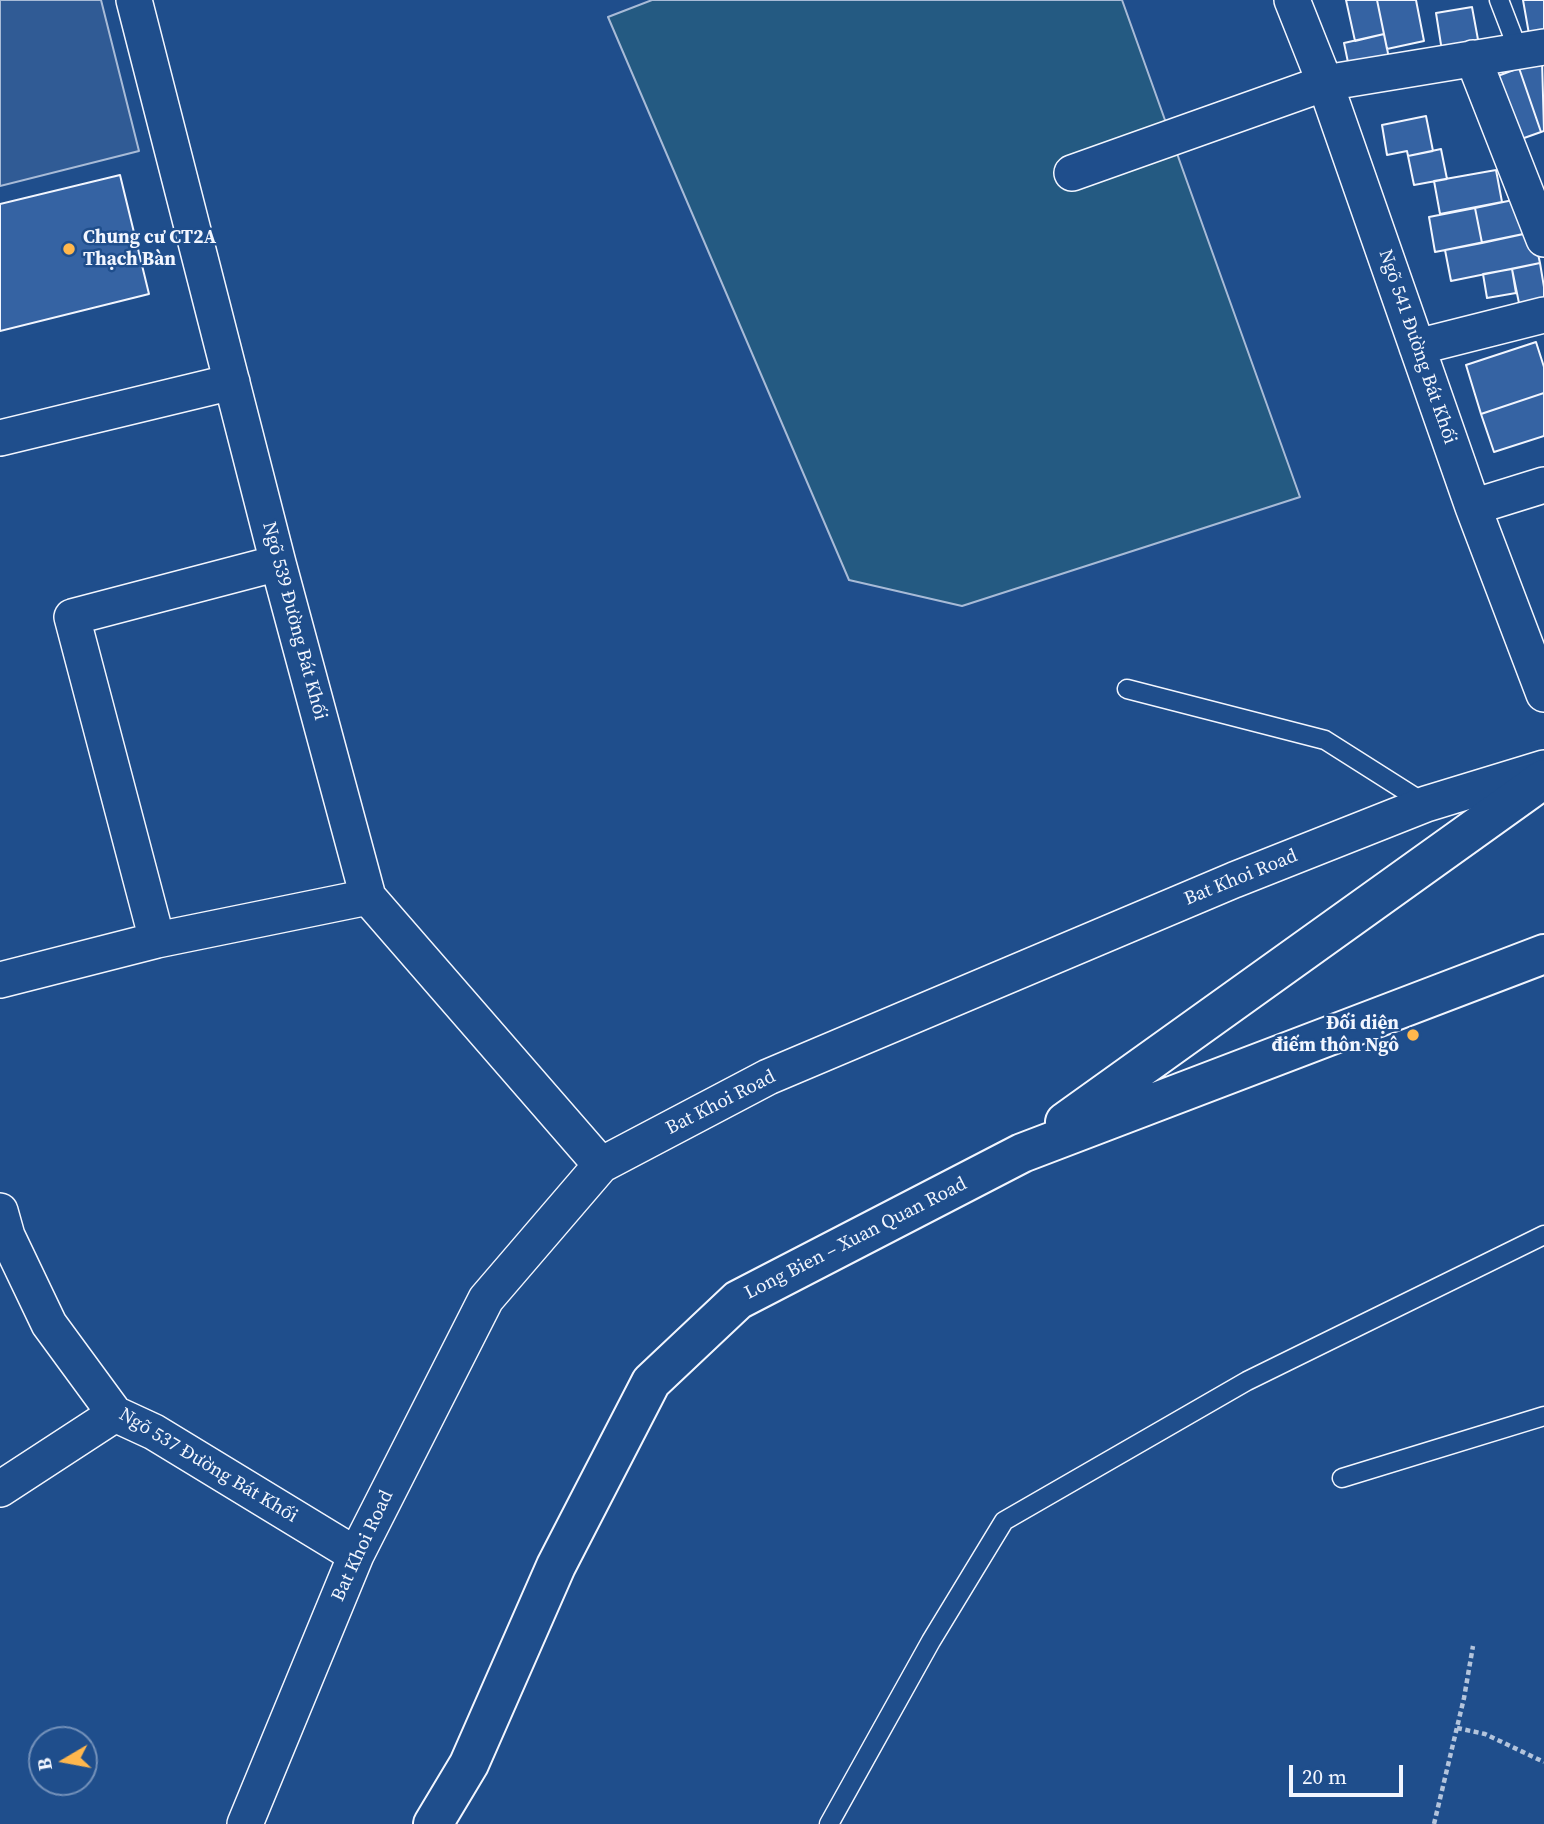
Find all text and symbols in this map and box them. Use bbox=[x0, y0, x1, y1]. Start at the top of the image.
place label: Chung cư CT2A Thạch Bàn bbox=[83, 227, 216, 271]
marker: Chung cư CT2A Thạch Bàn bbox=[61, 241, 77, 257]
street label: Ngõ 541 Đường Bát Khối bbox=[1373, 247, 1461, 447]
street label: Ngõ 539 Đường Bát Khối bbox=[257, 519, 331, 723]
street label: Bat Khoi Road bbox=[1181, 845, 1301, 911]
place label: Đối diện điếm thôn Ngô bbox=[1272, 1013, 1399, 1057]
marker: Đối diện điếm thôn Ngô bbox=[1405, 1027, 1421, 1043]
street label: Bat Khoi Road bbox=[662, 1066, 780, 1140]
street label: Long Bien – Xuan Quan Road bbox=[741, 1173, 971, 1305]
street label: Ngõ 537 Đường Bát Khối bbox=[115, 1404, 301, 1528]
street label: Bat Khoi Road bbox=[327, 1487, 399, 1605]
north arrow bbox=[28, 1726, 98, 1796]
scale bar bbox=[1292, 1750, 1406, 1794]
text: B bbox=[30, 1756, 58, 1773]
text: 20 m bbox=[1302, 1762, 1347, 1791]

